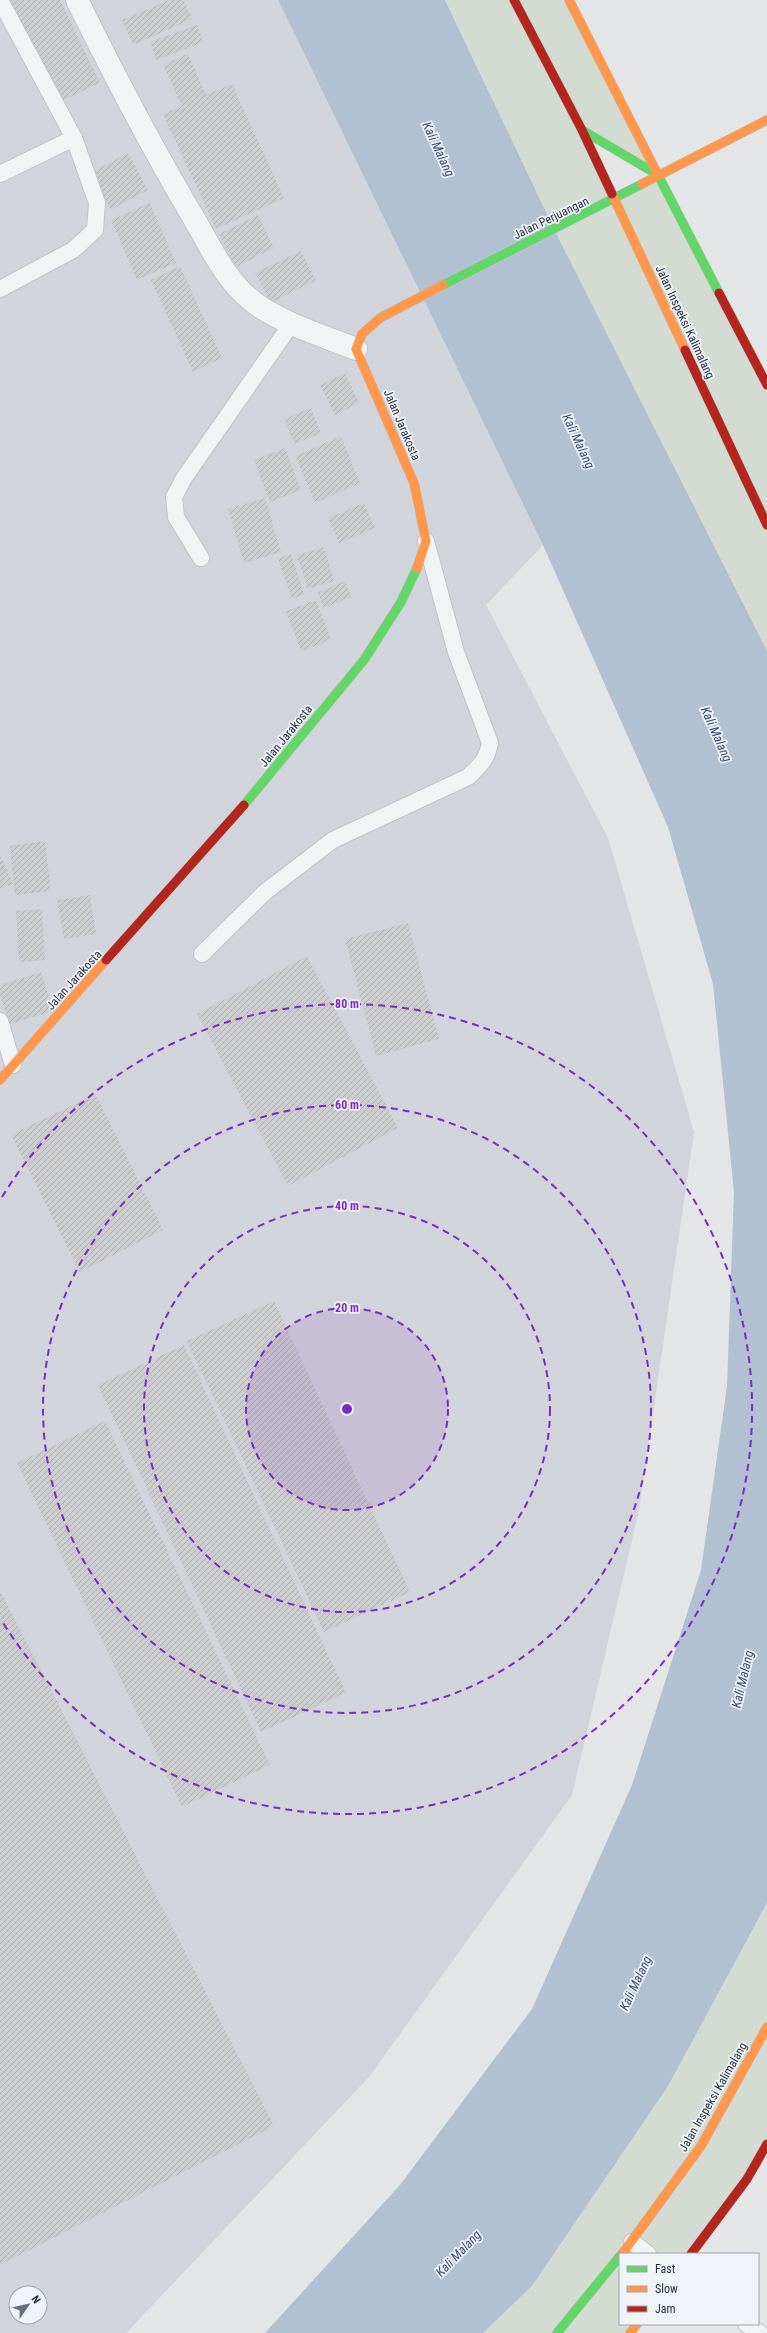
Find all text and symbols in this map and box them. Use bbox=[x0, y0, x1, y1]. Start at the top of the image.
water label: Kali Malang bbox=[419, 120, 458, 179]
street label: Jalan Perjuangan bbox=[511, 194, 591, 242]
street label: Jalan Inspeksi Kalimalang bbox=[653, 263, 718, 381]
street label: Jalan Jarakosta bbox=[381, 387, 423, 463]
water label: Kali Malang bbox=[559, 412, 598, 471]
street label: Jalan Jarakosta bbox=[257, 702, 315, 770]
water label: Kali Malang bbox=[698, 704, 735, 764]
street label: Jalan Jarakosta bbox=[44, 947, 105, 1013]
text: 80 m bbox=[335, 997, 359, 1011]
text: 60 m bbox=[335, 1098, 359, 1112]
text: 40 m bbox=[335, 1199, 359, 1213]
text: 20 m bbox=[335, 1301, 359, 1315]
centre of rings bbox=[340, 1402, 354, 1416]
water label: Kali Malang bbox=[729, 1649, 756, 1709]
water label: Kali Malang bbox=[616, 1954, 655, 2013]
street label: Jalan Inspeksi Kalimalang bbox=[676, 2040, 750, 2154]
water label: Kali Malang bbox=[433, 2227, 484, 2280]
legend bbox=[619, 2253, 759, 2325]
text: Fast bbox=[655, 2262, 676, 2276]
text: Slow bbox=[655, 2282, 678, 2296]
north arrow bbox=[8, 2285, 48, 2325]
text: N bbox=[29, 2293, 43, 2306]
text: Jam bbox=[655, 2302, 676, 2316]

